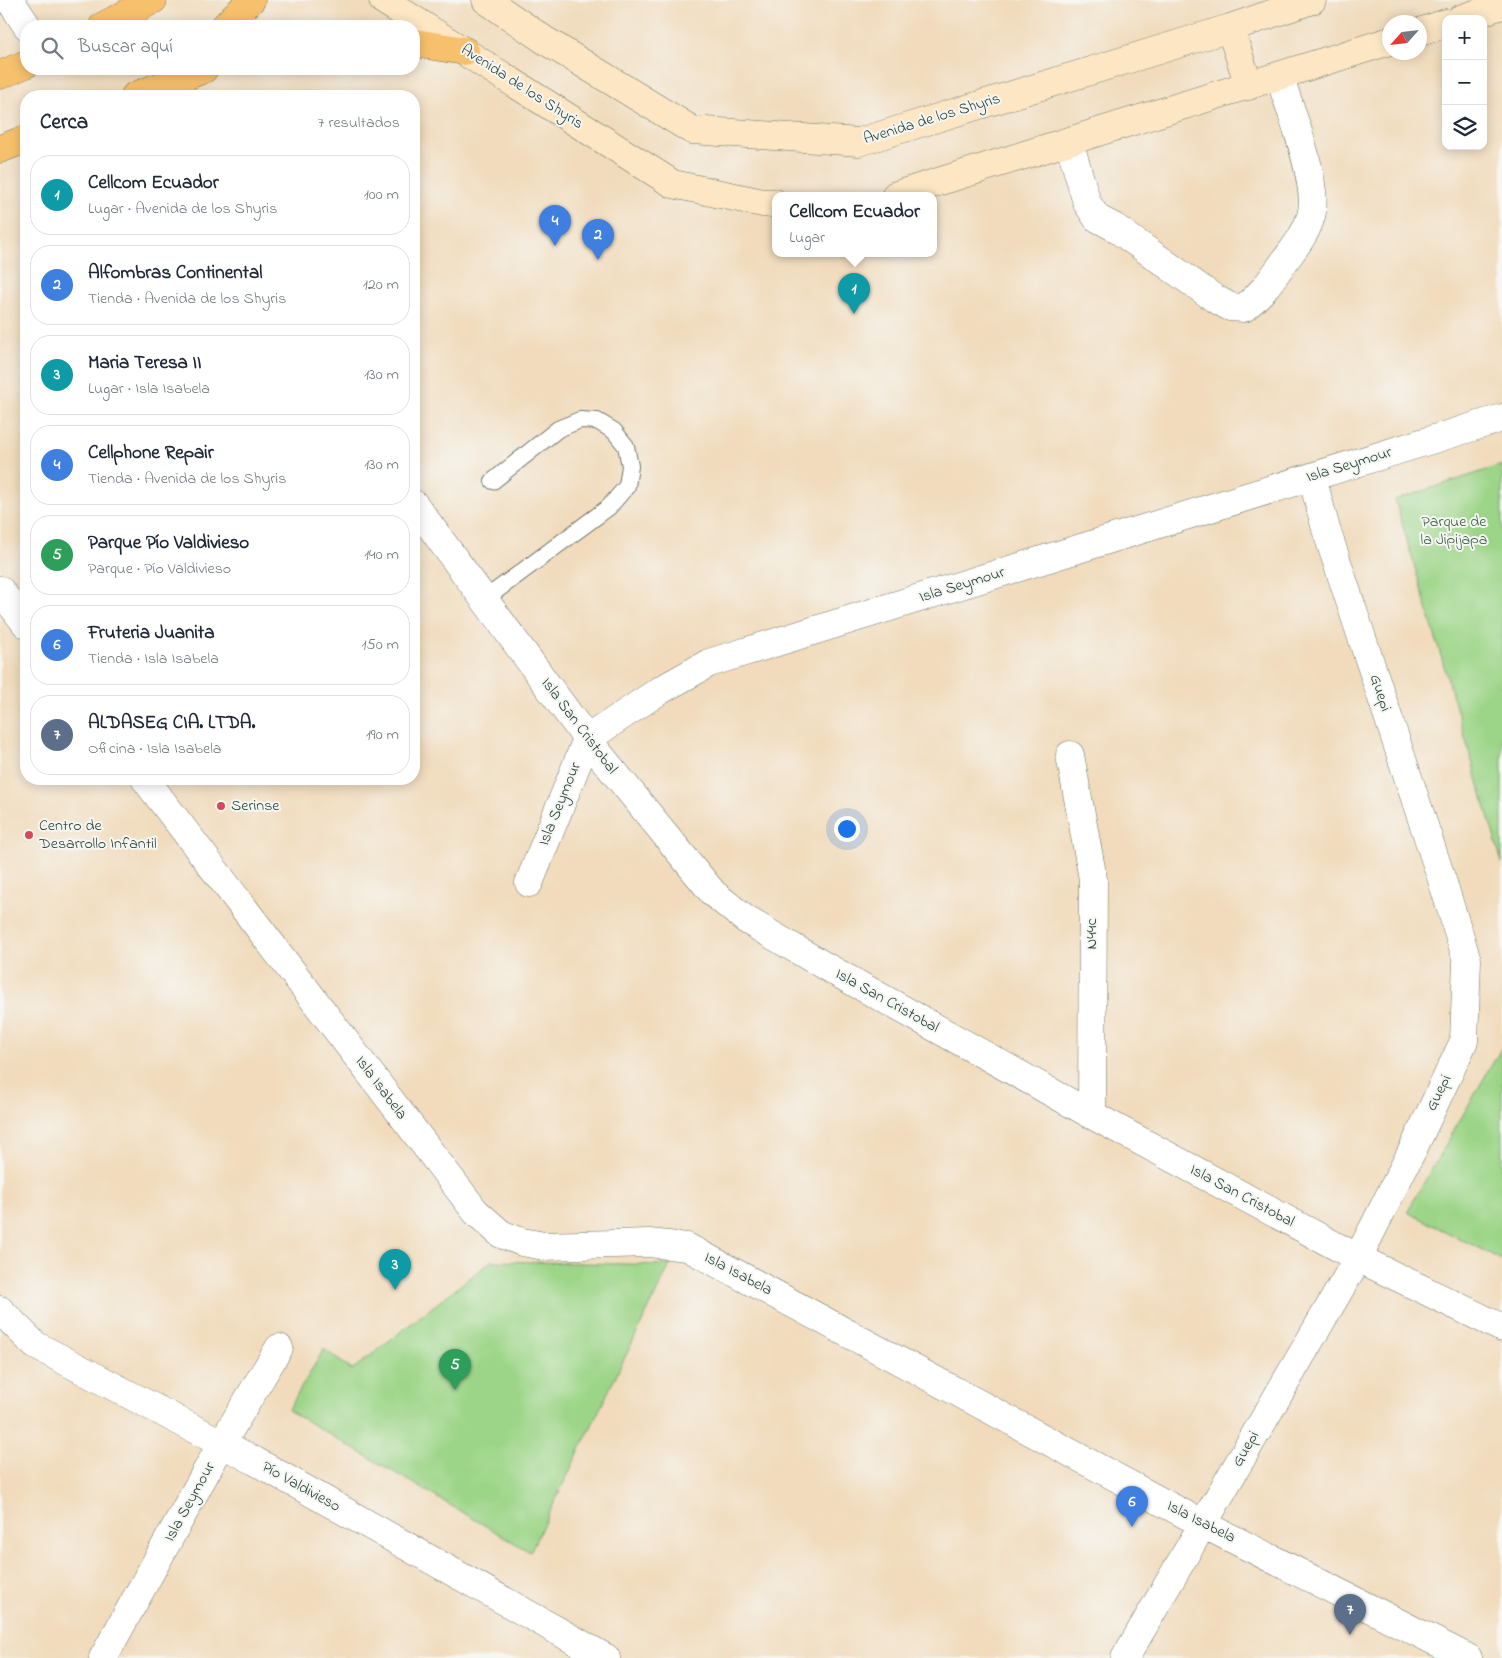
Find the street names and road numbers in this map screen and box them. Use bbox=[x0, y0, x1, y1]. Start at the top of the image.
street label: Avenida de los Shyris bbox=[456, 38, 588, 136]
street label: Avenida de los Shyris bbox=[861, 87, 1003, 151]
street label: Isla Seymour bbox=[1303, 441, 1395, 489]
street label: Isla Seymour bbox=[916, 561, 1008, 609]
street label: Guepi bbox=[1363, 671, 1397, 715]
street label: Isla San Cristobal bbox=[535, 673, 624, 780]
street label: Isla Seymour bbox=[532, 759, 588, 849]
street label: N44c bbox=[1080, 918, 1104, 950]
street label: Isla San Cristobal bbox=[831, 962, 944, 1040]
street label: Isla Isabela bbox=[349, 1051, 413, 1125]
street label: Guepi bbox=[1420, 1071, 1458, 1115]
street label: Isla San Cristobal bbox=[1185, 1158, 1299, 1234]
street label: Isla Isabela bbox=[699, 1246, 777, 1302]
street label: Guepi bbox=[1226, 1426, 1266, 1471]
street label: Pío Valdivieso bbox=[257, 1455, 345, 1519]
street label: Isla Seymour bbox=[158, 1458, 222, 1546]
street label: Isla Isabela bbox=[1162, 1494, 1240, 1550]

